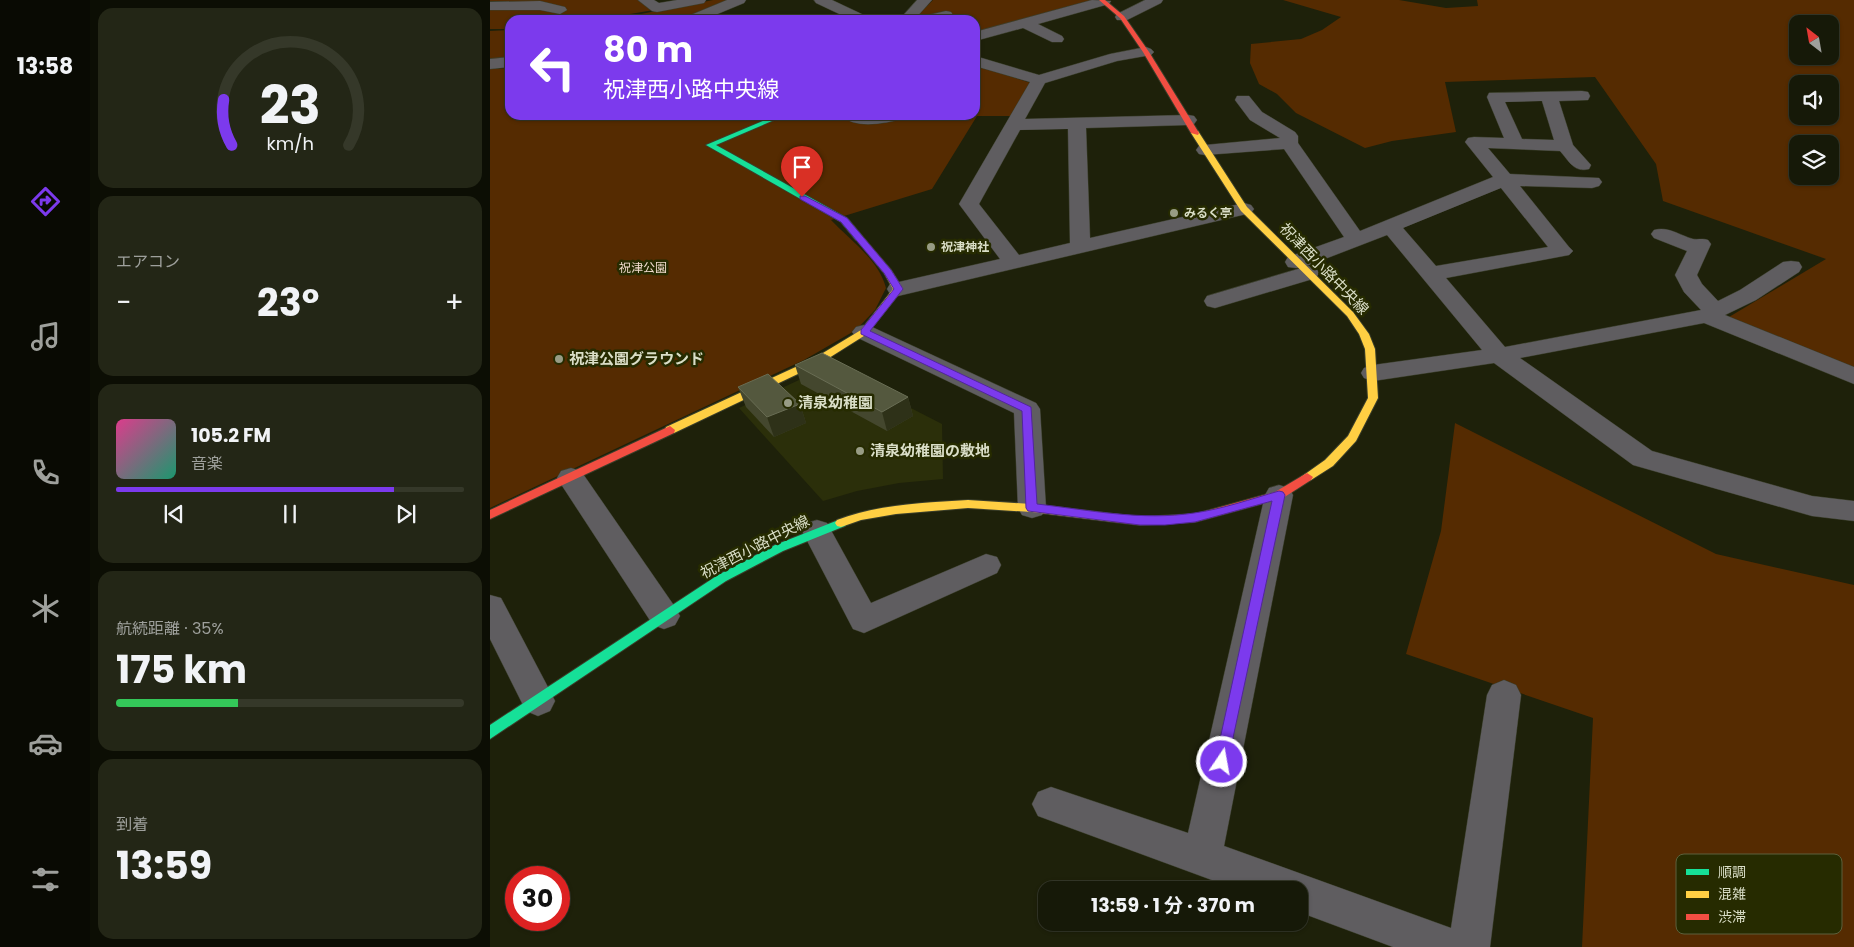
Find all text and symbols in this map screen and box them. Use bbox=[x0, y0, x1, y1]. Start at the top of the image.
north arrow bbox=[1789, 15, 1839, 65]
map controls bbox=[1789, 15, 1839, 185]
text: 80 m bbox=[603, 25, 693, 74]
icon: left bbox=[520, 35, 585, 100]
text: 13:58 bbox=[17, 51, 73, 82]
text: 23 bbox=[259, 69, 321, 142]
text: 祝津西小路中央線 bbox=[603, 74, 779, 105]
button: sound bbox=[1789, 75, 1839, 125]
text: km/h bbox=[266, 131, 314, 156]
button: layers bbox=[1789, 135, 1839, 185]
pin bbox=[781, 146, 823, 197]
icon: arrive bbox=[788, 153, 816, 181]
icon: directions bbox=[28, 184, 63, 219]
place label: みるく亭 bbox=[1184, 204, 1232, 221]
marker: みるく亭 bbox=[1168, 207, 1180, 219]
street label: 祝津西小路中央線 bbox=[1275, 218, 1374, 319]
place label: 祝津神社 bbox=[941, 238, 989, 255]
marker: 祝津神社 bbox=[925, 241, 937, 253]
text: エアコン bbox=[116, 250, 180, 273]
park label: 祝津公園 bbox=[619, 259, 667, 276]
text: 23° bbox=[257, 276, 319, 329]
text: − bbox=[116, 283, 131, 322]
text: + bbox=[445, 283, 464, 322]
icon: music bbox=[28, 319, 63, 354]
place label: 祝津公園グラウンド bbox=[569, 348, 704, 369]
marker: 祝津公園グラウンド bbox=[553, 353, 565, 365]
place label: 清泉幼稚園 bbox=[798, 392, 873, 413]
marker: 清泉幼稚園 bbox=[782, 397, 794, 409]
text: 105.2 FM bbox=[191, 422, 271, 449]
place label: 清泉幼稚園の敷地 bbox=[870, 440, 990, 461]
marker: 清泉幼稚園の敷地 bbox=[854, 445, 866, 457]
text: 音楽 bbox=[191, 452, 223, 475]
icon: phone bbox=[28, 455, 63, 490]
icon: previous bbox=[160, 500, 188, 528]
icon: pause bbox=[276, 500, 304, 528]
icon: next bbox=[392, 500, 420, 528]
street label: 祝津西小路中央線 bbox=[697, 510, 813, 583]
icon: climate bbox=[28, 591, 63, 626]
text: 航続距離 · 35% bbox=[116, 617, 224, 640]
text: 175 km bbox=[116, 643, 247, 696]
icon: car bbox=[28, 726, 63, 761]
position arrow bbox=[1195, 735, 1247, 787]
text: 到着 bbox=[116, 813, 148, 836]
text: 13:59 bbox=[116, 839, 212, 892]
legend bbox=[1676, 854, 1842, 934]
icon: filters bbox=[28, 862, 63, 897]
text: 順調 bbox=[1718, 862, 1746, 882]
speed limit sign: 30 bbox=[505, 866, 570, 931]
text: 混雑 bbox=[1718, 884, 1746, 904]
text: 13:59 · 1 分 · 370 m bbox=[1091, 892, 1255, 919]
text: 渋滞 bbox=[1718, 907, 1746, 927]

